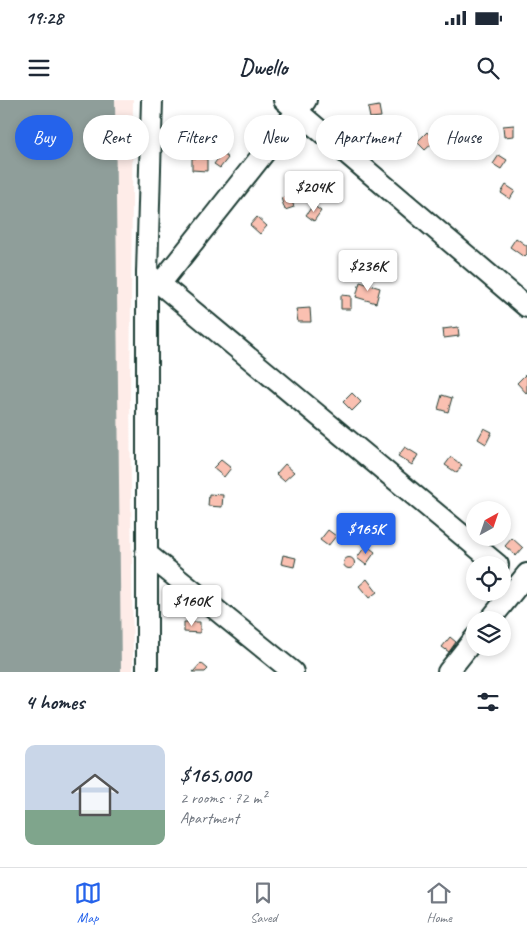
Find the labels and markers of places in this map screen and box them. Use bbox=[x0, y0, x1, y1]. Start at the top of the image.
pin: $204K bbox=[279, 170, 349, 213]
pin: $236K bbox=[333, 250, 403, 292]
pin: $165K bbox=[331, 512, 401, 555]
pin: $160K bbox=[157, 584, 227, 627]

